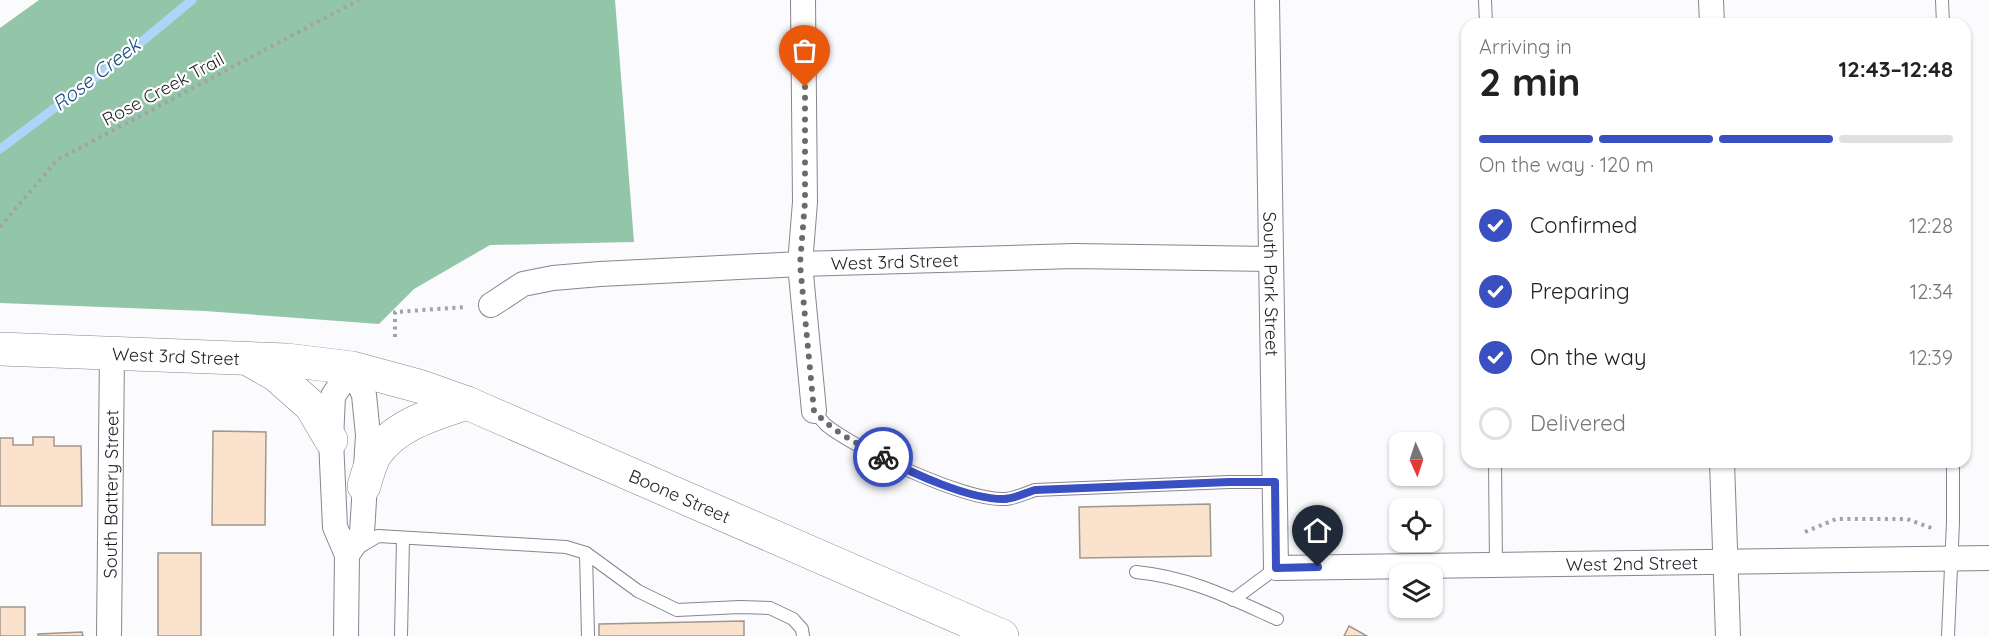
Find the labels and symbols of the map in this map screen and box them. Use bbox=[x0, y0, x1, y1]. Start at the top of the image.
pin bbox=[779, 25, 830, 87]
water label: Rose Creek bbox=[47, 30, 147, 116]
street label: Rose Creek Trail bbox=[98, 47, 228, 131]
street label: South Park Street bbox=[1259, 211, 1284, 357]
street label: West 3rd Street bbox=[830, 248, 959, 275]
street label: West 3rd Street bbox=[112, 342, 240, 370]
street label: South Battery Street bbox=[98, 410, 123, 579]
courier bbox=[853, 427, 913, 487]
north arrow bbox=[1389, 432, 1443, 486]
street label: Boone Street bbox=[626, 463, 734, 528]
pin bbox=[1292, 505, 1343, 567]
street label: West 2nd Street bbox=[1566, 551, 1698, 575]

